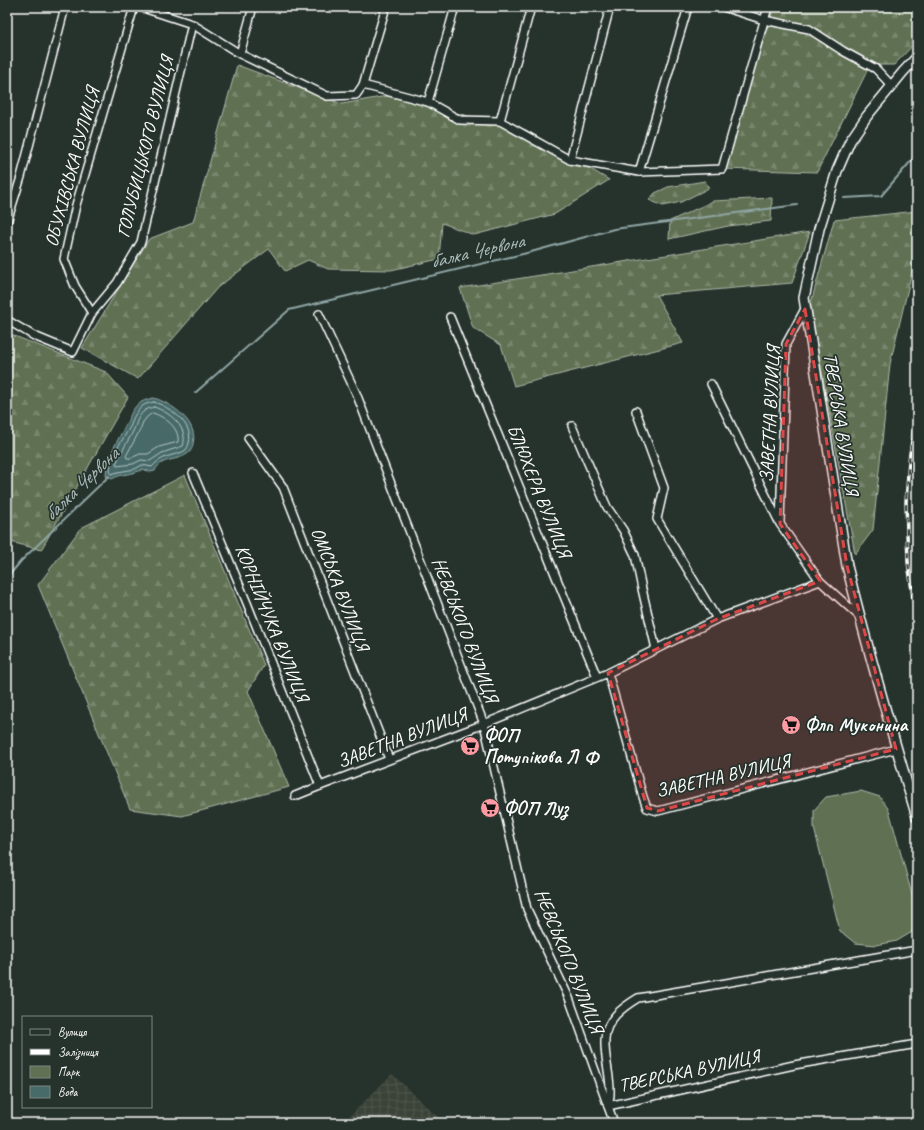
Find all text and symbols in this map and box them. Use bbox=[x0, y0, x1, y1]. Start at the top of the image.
street label: ГОЛУБИЦЬКОГО ВУЛИЦЯ bbox=[111, 51, 180, 240]
street label: ОБУХІВСЬКА ВУЛИЦЯ bbox=[39, 82, 105, 249]
water label: балка Червона bbox=[428, 228, 528, 274]
street label: ЗАВЕТНА ВУЛИЦЯ bbox=[754, 342, 786, 483]
street label: ТВЕРСЬКА ВУЛИЦЯ bbox=[818, 352, 865, 500]
street label: БЛЮХЕРА ВУЛИЦЯ bbox=[501, 421, 578, 564]
water label: балка Червона bbox=[38, 441, 125, 526]
street label: ОМСЬКА ВУЛИЦЯ bbox=[306, 524, 376, 657]
street label: КОРНІЙЧУКА ВУЛИЦЯ bbox=[230, 541, 316, 708]
street label: НЕВСЬКОГО ВУЛИЦЯ bbox=[426, 554, 505, 709]
street label: ЗАВЕТНА ВУЛИЦЯ bbox=[334, 701, 473, 774]
place label: Флп Муконина bbox=[805, 713, 909, 737]
supermarket icon: Флп Муконина bbox=[780, 714, 802, 736]
place label: ФОП Потупікова Л Ф bbox=[484, 723, 600, 769]
supermarket icon: ФОП Потупікова Л Ф bbox=[459, 735, 481, 757]
street label: ЗАВЕТНА ВУЛИЦЯ bbox=[654, 748, 795, 803]
place label: ФОП Луз bbox=[504, 796, 570, 821]
supermarket icon: ФОП Луз bbox=[479, 797, 501, 819]
street label: НЕВСЬКОГО ВУЛИЦЯ bbox=[529, 885, 610, 1039]
legend bbox=[22, 1016, 152, 1108]
text: Вулиця bbox=[58, 1024, 87, 1040]
text: Залізниця bbox=[58, 1044, 99, 1060]
street label: ТВЕРСЬКА ВУЛИЦЯ bbox=[617, 1044, 765, 1098]
text: Парк bbox=[58, 1064, 81, 1080]
text: Вода bbox=[58, 1084, 79, 1100]

